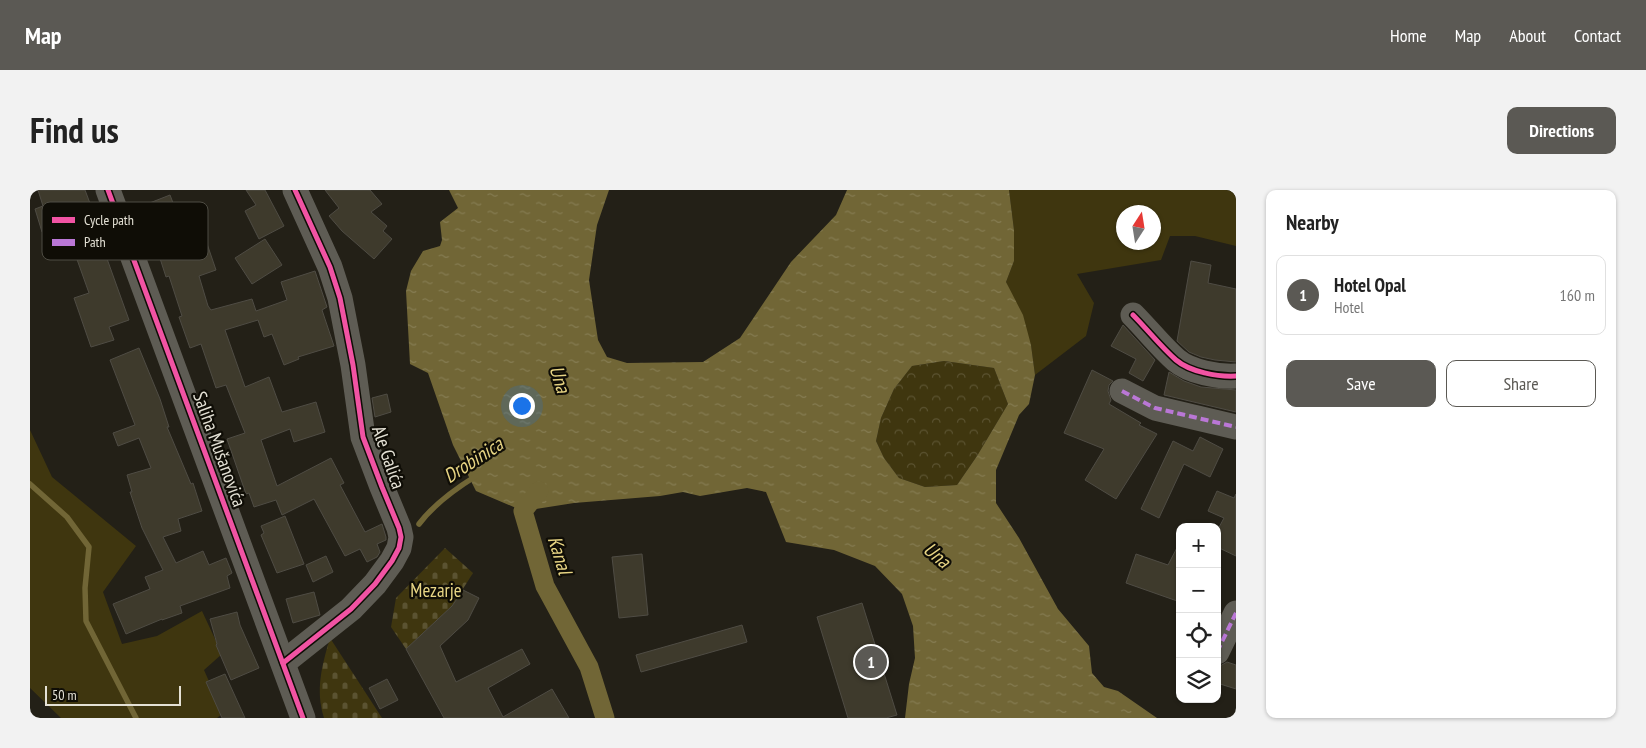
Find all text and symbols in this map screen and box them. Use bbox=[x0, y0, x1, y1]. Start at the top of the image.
text: Map bbox=[25, 20, 62, 51]
text: Home bbox=[1390, 24, 1427, 47]
text: Map bbox=[1455, 24, 1481, 47]
text: About bbox=[1509, 24, 1546, 47]
text: Contact bbox=[1574, 24, 1621, 47]
text: Find us bbox=[30, 107, 119, 153]
button: Directions bbox=[1507, 107, 1616, 154]
legend bbox=[42, 202, 208, 260]
north arrow bbox=[1116, 205, 1161, 250]
text: Nearby bbox=[1286, 209, 1339, 236]
text: Cycle path bbox=[84, 211, 134, 229]
text: Path bbox=[84, 233, 106, 251]
text: Hotel Opal bbox=[1334, 273, 1406, 297]
text: 1 bbox=[1299, 285, 1307, 305]
text: 160 m bbox=[1560, 285, 1595, 305]
text: Hotel bbox=[1334, 297, 1364, 317]
button: Save bbox=[1286, 360, 1436, 407]
button: Share bbox=[1446, 360, 1596, 407]
water label: Una bbox=[543, 362, 577, 397]
street label: Saliha Mušanovića bbox=[188, 388, 252, 510]
your location bbox=[509, 393, 535, 419]
street label: Ale Galića bbox=[367, 422, 411, 492]
water label: Drobinica bbox=[438, 431, 509, 489]
map controls bbox=[1176, 523, 1221, 703]
button: + bbox=[1176, 523, 1221, 568]
water label: Kanal bbox=[542, 533, 579, 580]
water label: Una bbox=[918, 536, 957, 574]
button: − bbox=[1176, 568, 1221, 613]
park label: Mezarje bbox=[410, 578, 462, 602]
button: locate bbox=[1176, 613, 1221, 658]
pin: 1 bbox=[855, 643, 887, 681]
button: layers bbox=[1176, 658, 1221, 703]
scale bar bbox=[45, 683, 181, 706]
text: 50 m bbox=[52, 686, 77, 704]

